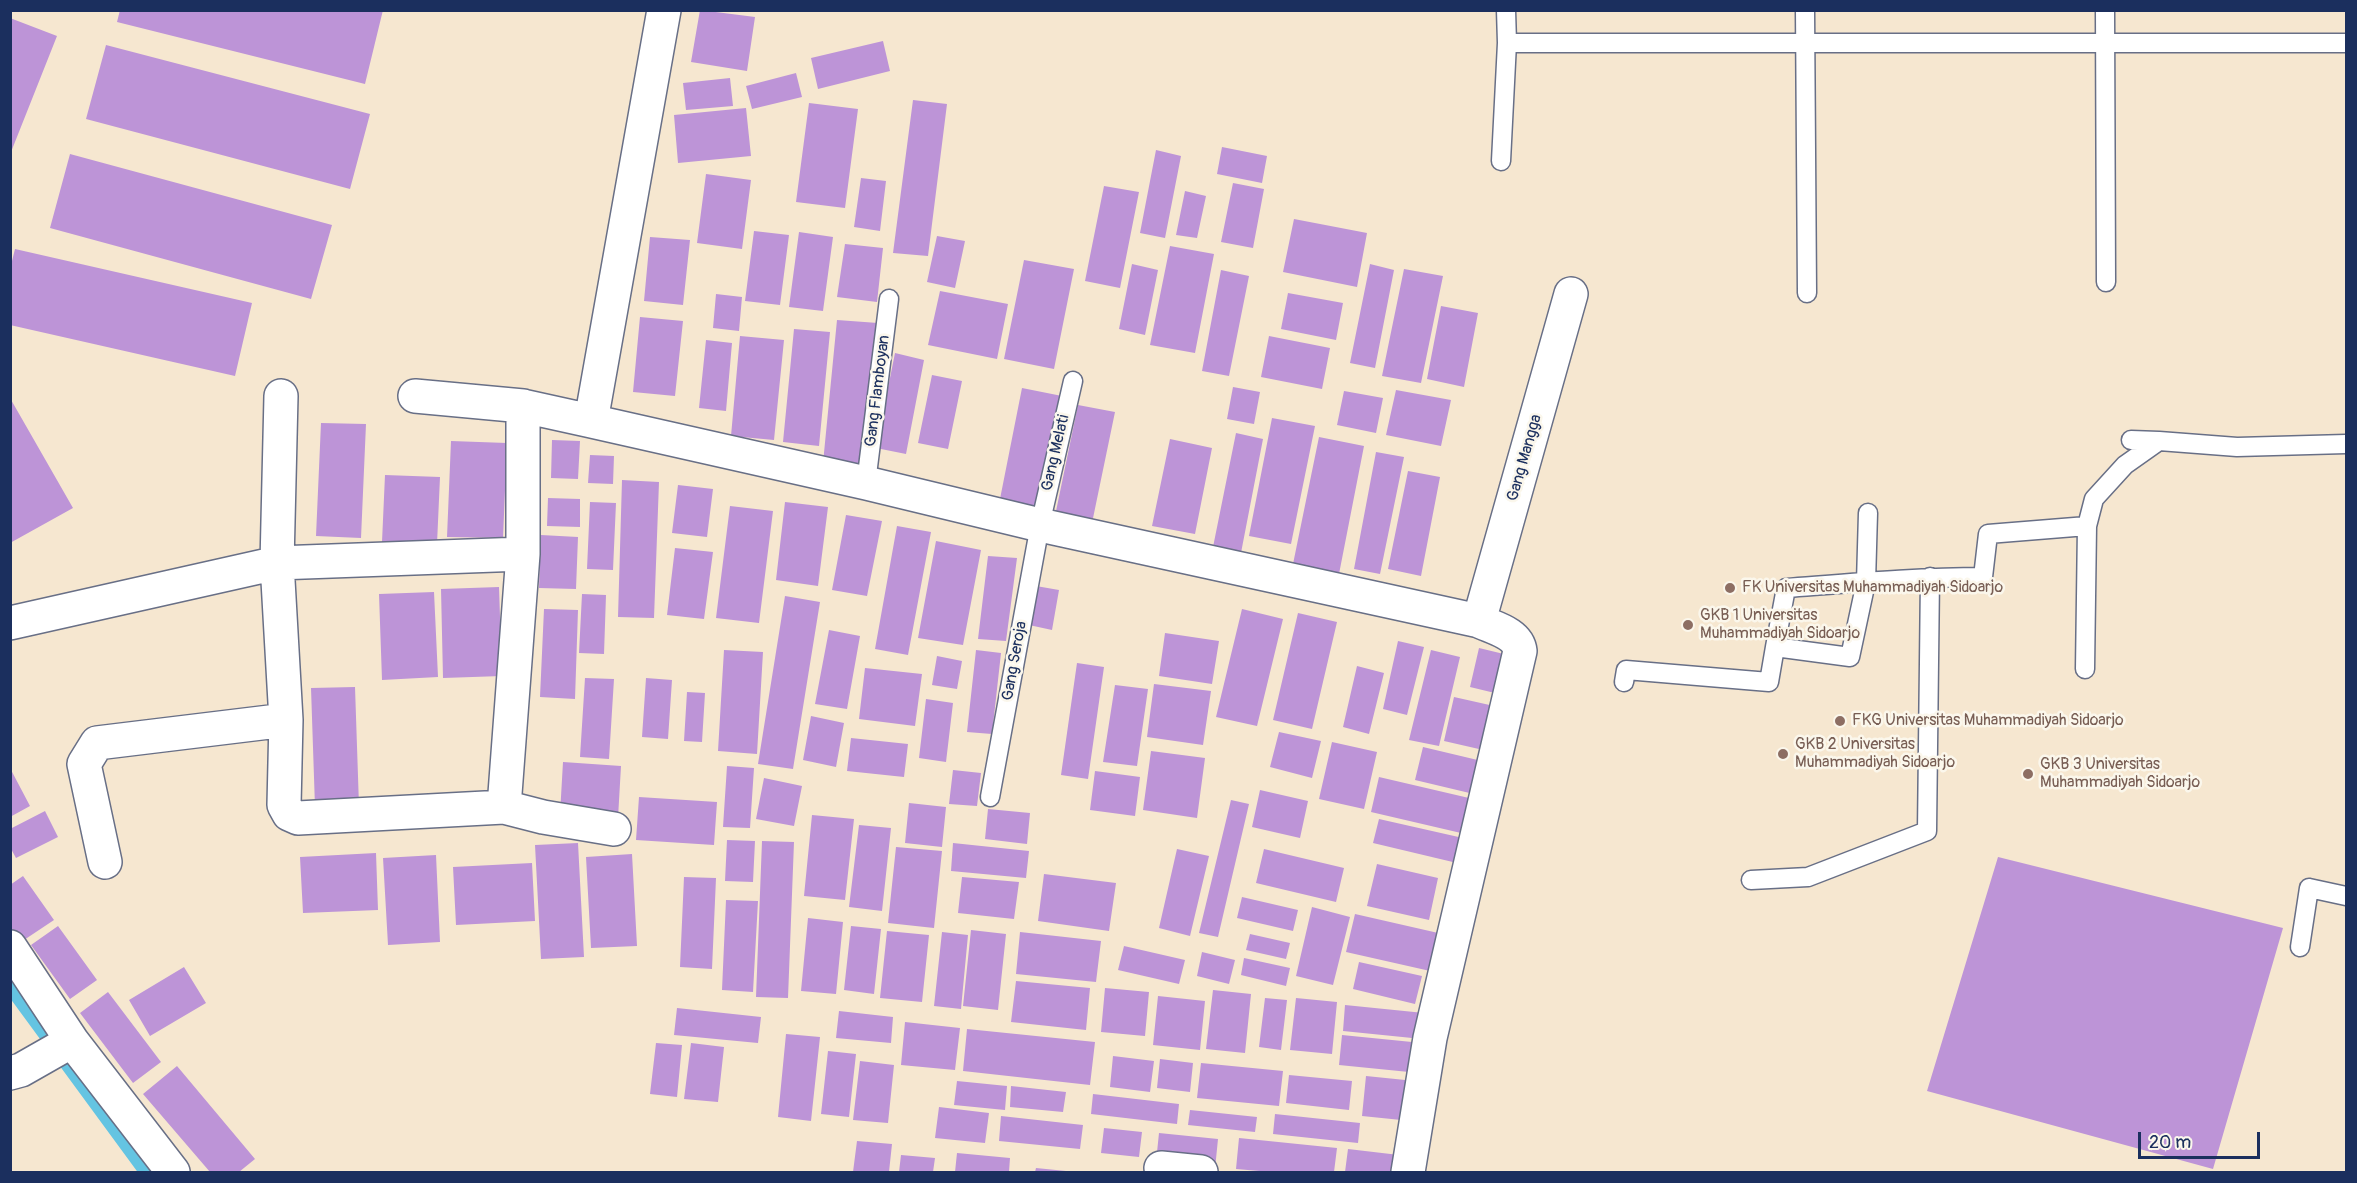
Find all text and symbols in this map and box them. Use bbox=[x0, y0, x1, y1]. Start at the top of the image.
street label: Gang Flamboyan bbox=[862, 334, 894, 448]
street label: Gang Mangga bbox=[1503, 412, 1547, 504]
street label: Gang Melati bbox=[1038, 413, 1074, 493]
place label: FK Universitas Muhammadiyah Sidoarjo bbox=[1742, 578, 2003, 598]
marker: FK Universitas Muhammadiyah Sidoarjo bbox=[1723, 581, 1737, 595]
place label: GKB 1 Universitas Muhammadiyah Sidoarjo bbox=[1700, 606, 1860, 644]
marker: GKB 1 Universitas Muhammadiyah Sidoarjo bbox=[1681, 618, 1695, 632]
street label: Gang Seroja bbox=[999, 620, 1031, 702]
place label: FKG Universitas Muhammadiyah Sidoarjo bbox=[1852, 711, 2124, 731]
marker: FKG Universitas Muhammadiyah Sidoarjo bbox=[1833, 714, 1847, 728]
place label: GKB 2 Universitas Muhammadiyah Sidoarjo bbox=[1795, 735, 1955, 773]
marker: GKB 2 Universitas Muhammadiyah Sidoarjo bbox=[1776, 747, 1790, 761]
place label: GKB 3 Universitas Muhammadiyah Sidoarjo bbox=[2040, 755, 2200, 793]
marker: GKB 3 Universitas Muhammadiyah Sidoarjo bbox=[2021, 767, 2035, 781]
scale bar bbox=[2141, 1120, 2262, 1158]
text: 20 m bbox=[2149, 1131, 2191, 1154]

